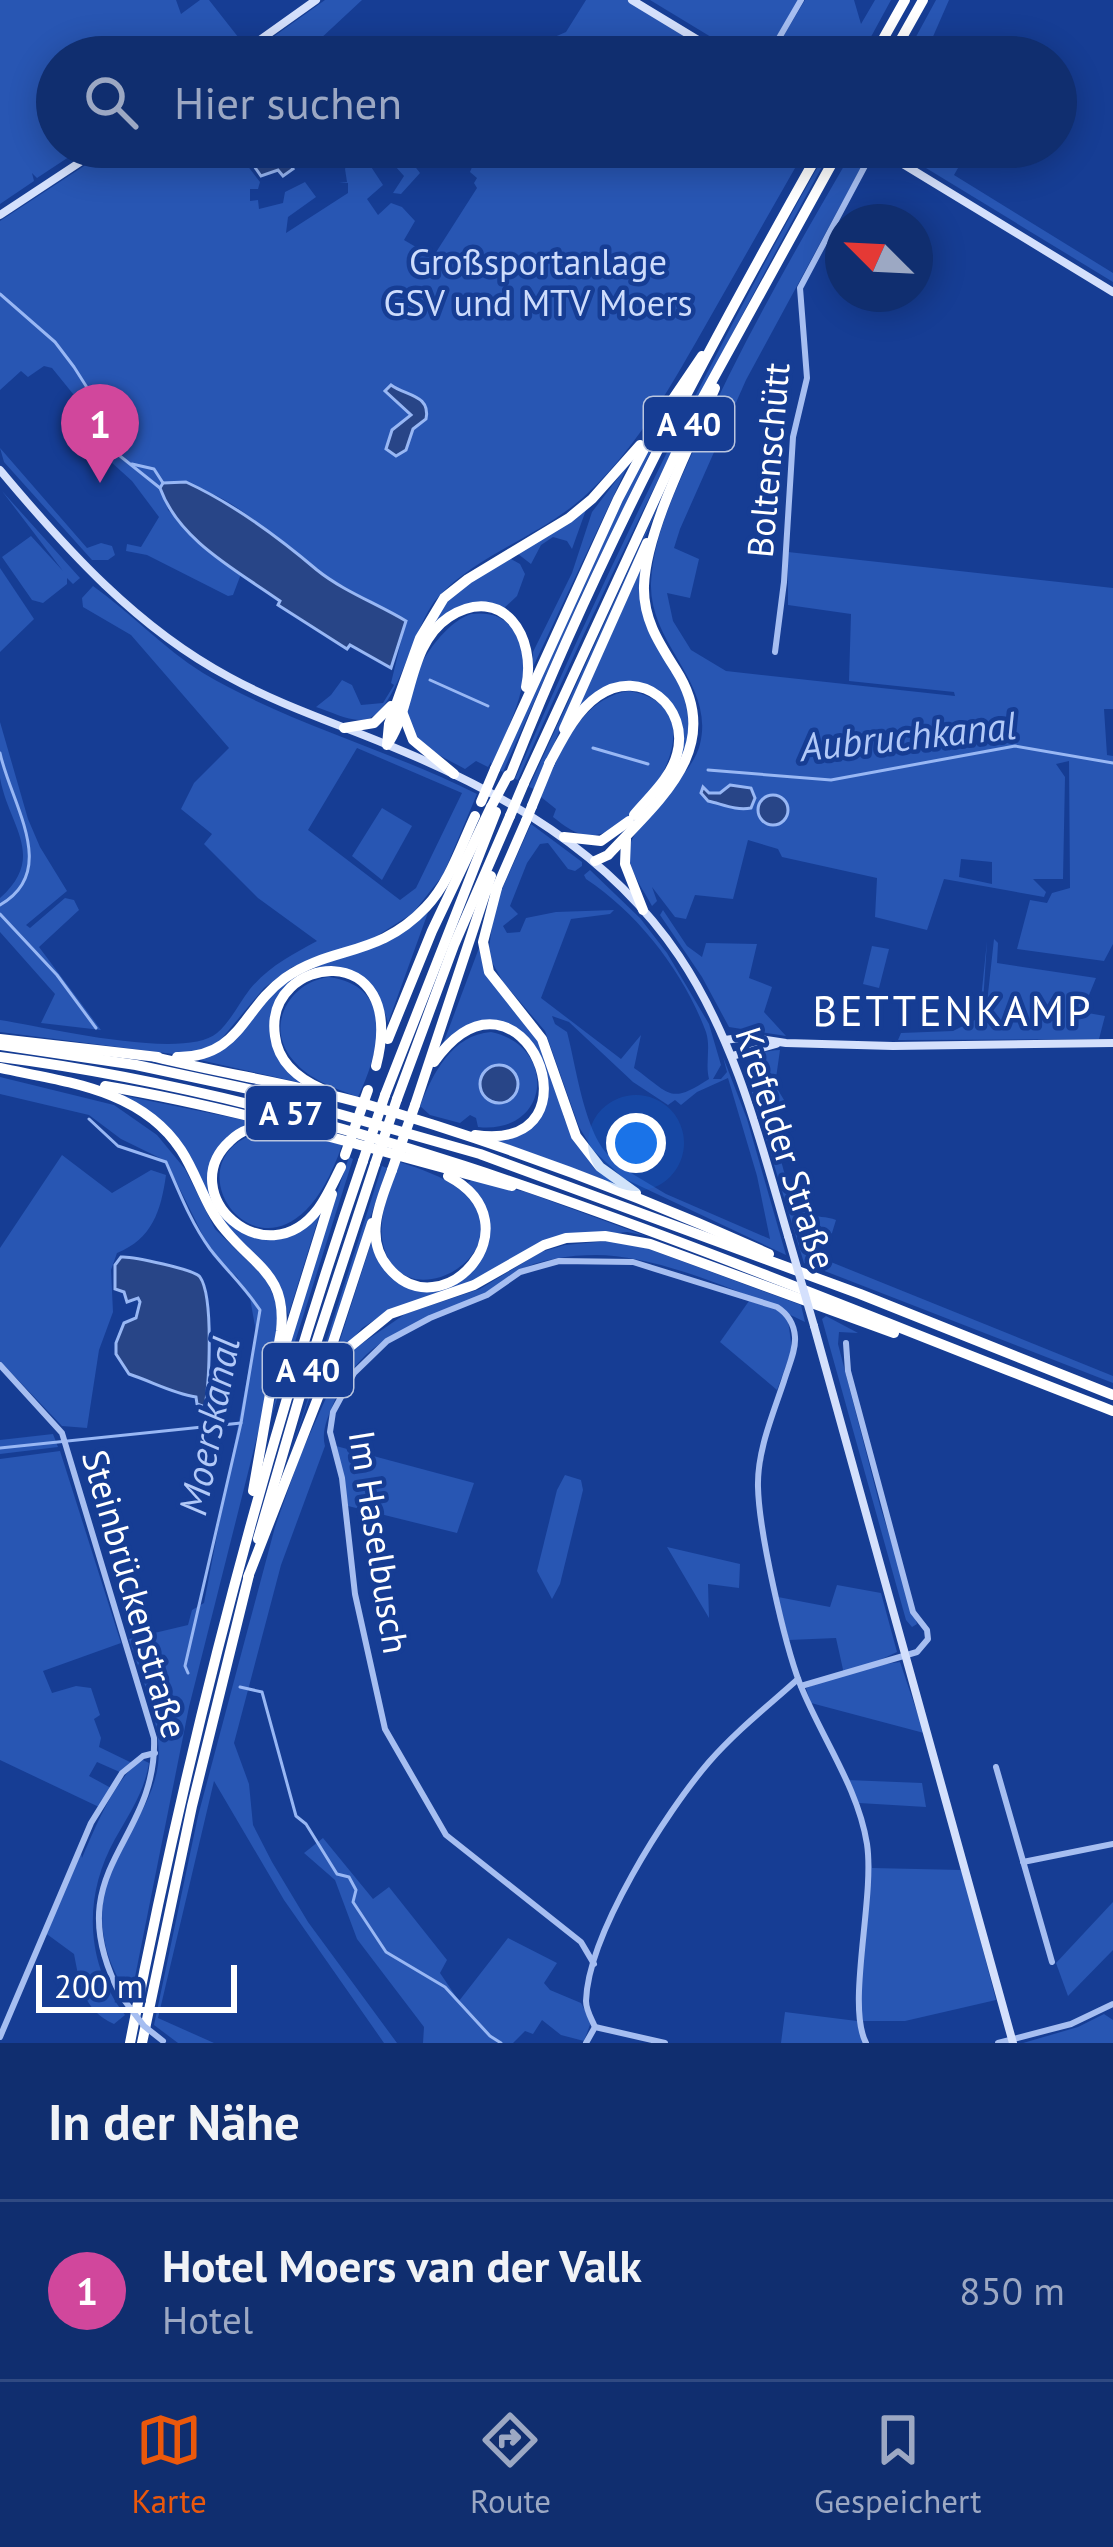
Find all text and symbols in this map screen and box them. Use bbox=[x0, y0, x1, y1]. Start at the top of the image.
search box bbox=[36, 36, 1077, 168]
icon: search bbox=[78, 69, 144, 135]
text: Hier suchen bbox=[174, 73, 402, 131]
north arrow bbox=[825, 204, 933, 312]
park label: Großsportanlage GSV und MTV Moers bbox=[383, 238, 693, 326]
street label: Boltenschütt bbox=[736, 361, 799, 559]
pin: 1 bbox=[61, 384, 139, 483]
road number: A 40 bbox=[644, 397, 734, 451]
water label: Aubruchkanal bbox=[795, 699, 1019, 772]
district label: BETTENKAMP bbox=[813, 983, 1093, 1038]
street label: Krefelder Straße bbox=[725, 1021, 848, 1275]
road number: A 57 bbox=[246, 1086, 336, 1140]
your location bbox=[606, 1113, 666, 1173]
water label: Moerskanal bbox=[166, 1332, 251, 1519]
road number: A 40 bbox=[263, 1343, 353, 1397]
street label: Im Haselbusch bbox=[339, 1427, 420, 1657]
street label: Steinbrückenstraße bbox=[72, 1444, 199, 1743]
scale bar bbox=[36, 1959, 237, 2012]
text: 200 m bbox=[54, 1964, 144, 2007]
text: In der Nähe bbox=[48, 2088, 300, 2154]
text: Hotel Moers van der Valk bbox=[162, 2236, 642, 2294]
text: 1 bbox=[76, 2265, 98, 2316]
text: 850 m bbox=[959, 2265, 1065, 2316]
text: Hotel bbox=[162, 2294, 253, 2345]
tab: Karte bbox=[132, 2407, 207, 2522]
tab: Route bbox=[470, 2407, 551, 2522]
tab: Gespeichert bbox=[814, 2407, 981, 2522]

